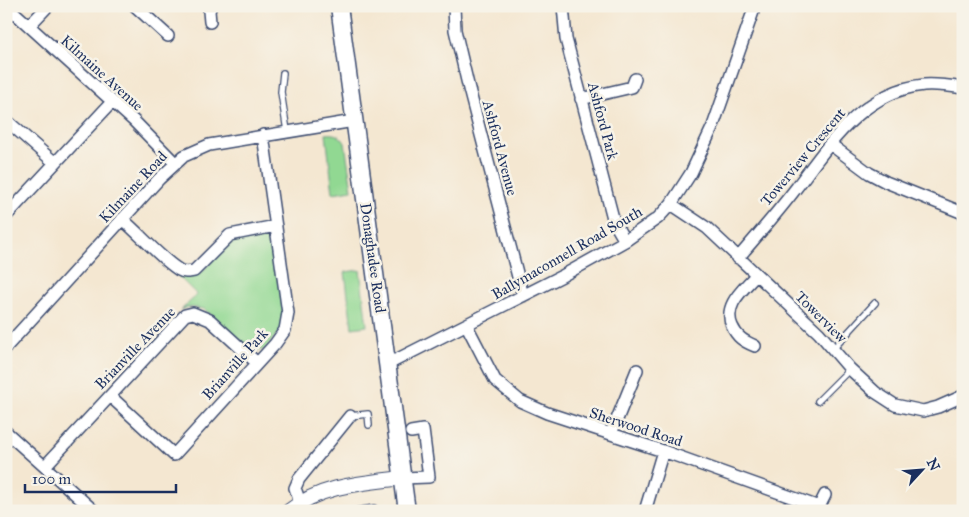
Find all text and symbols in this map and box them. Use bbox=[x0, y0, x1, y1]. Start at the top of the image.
street label: Kilmaine Avenue bbox=[57, 31, 147, 115]
street label: Ashford Park bbox=[584, 79, 622, 162]
street label: Ashford Avenue bbox=[478, 97, 521, 198]
street label: Towerview Crescent bbox=[757, 104, 850, 210]
street label: Kilmaine Road bbox=[95, 147, 171, 227]
street label: Donaghadee Road bbox=[356, 202, 390, 315]
street label: Ballymaconnell Road South bbox=[488, 202, 646, 304]
street label: Towerview bbox=[791, 287, 851, 347]
street label: Brianville Avenue bbox=[91, 303, 179, 393]
street label: Brianville Park bbox=[198, 325, 272, 403]
street label: Sherwood Road bbox=[587, 403, 685, 451]
north arrow bbox=[896, 444, 946, 494]
text: N bbox=[923, 455, 944, 474]
scale bar bbox=[25, 462, 176, 494]
text: 100 m bbox=[32, 470, 72, 488]

